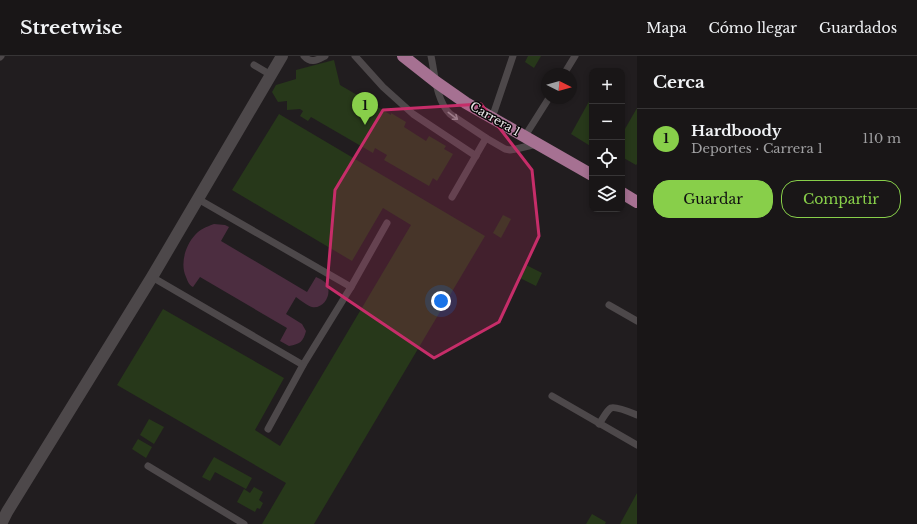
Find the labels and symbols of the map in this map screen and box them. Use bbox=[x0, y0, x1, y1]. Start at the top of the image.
north arrow bbox=[541, 68, 577, 104]
pin: 1 bbox=[352, 92, 378, 125]
street label: Carrera 1 bbox=[467, 98, 523, 139]
one-way arrow bbox=[447, 112, 458, 120]
your location bbox=[431, 291, 451, 311]

